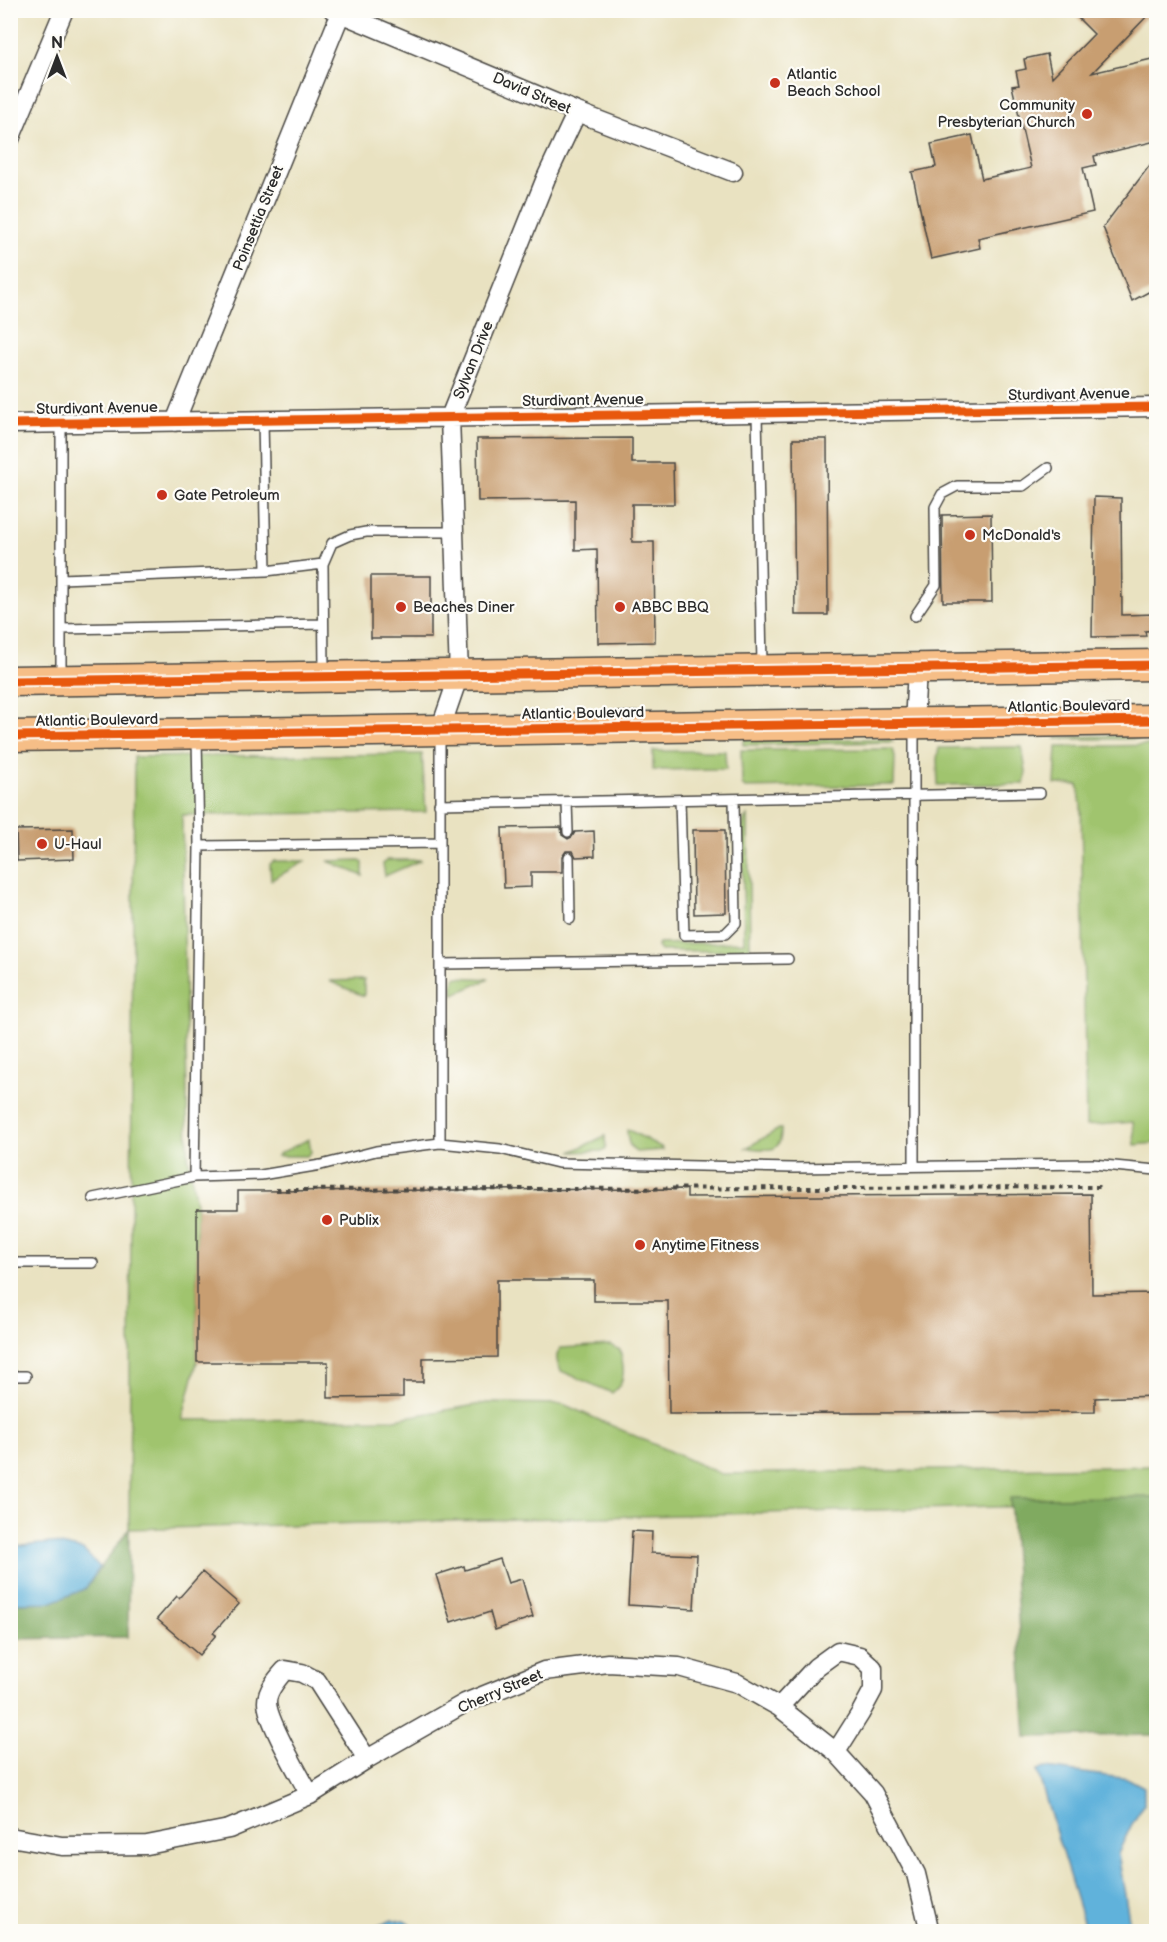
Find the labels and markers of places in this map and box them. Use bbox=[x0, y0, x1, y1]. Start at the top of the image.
place label: Atlantic Beach School bbox=[787, 65, 880, 101]
marker: Atlantic Beach School bbox=[768, 76, 782, 90]
place label: Community Presbyterian Church bbox=[937, 96, 1075, 132]
marker: Community Presbyterian Church bbox=[1080, 107, 1094, 121]
place label: Gate Petroleum bbox=[174, 486, 280, 505]
marker: Gate Petroleum bbox=[155, 488, 169, 502]
place label: McDonald's bbox=[982, 526, 1061, 545]
marker: McDonald's bbox=[963, 528, 977, 542]
place label: Beaches Diner bbox=[413, 598, 515, 617]
place label: ABBC BBQ bbox=[632, 598, 709, 617]
marker: Beaches Diner bbox=[394, 600, 408, 614]
marker: ABBC BBQ bbox=[613, 600, 627, 614]
place label: U-Haul bbox=[54, 835, 102, 854]
marker: U-Haul bbox=[35, 837, 49, 851]
place label: Publix bbox=[339, 1211, 379, 1230]
marker: Publix bbox=[320, 1213, 334, 1227]
place label: Anytime Fitness bbox=[652, 1236, 760, 1255]
marker: Anytime Fitness bbox=[633, 1238, 647, 1252]

